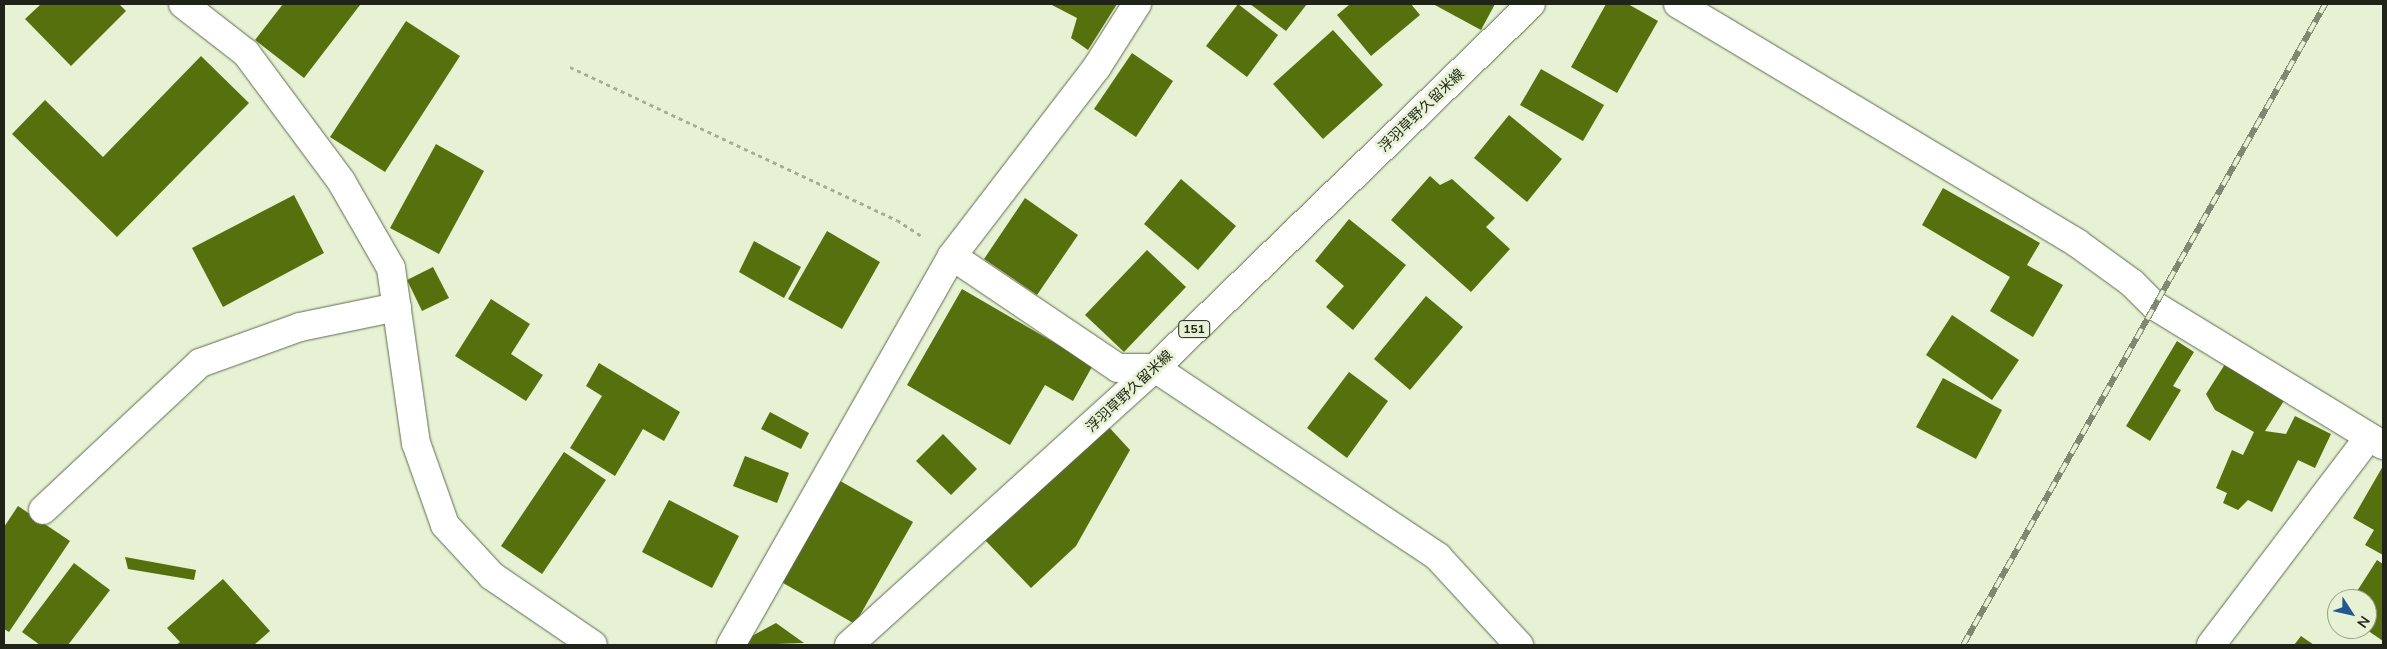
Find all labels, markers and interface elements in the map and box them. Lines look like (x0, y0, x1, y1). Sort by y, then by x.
street label: 浮羽草野久留米線 (1375, 65, 1467, 155)
road number: 151 (1178, 320, 1210, 338)
street label: 浮羽草野久留米線 (1082, 347, 1176, 435)
north arrow (2327, 589, 2377, 639)
text: N (2353, 613, 2374, 632)

